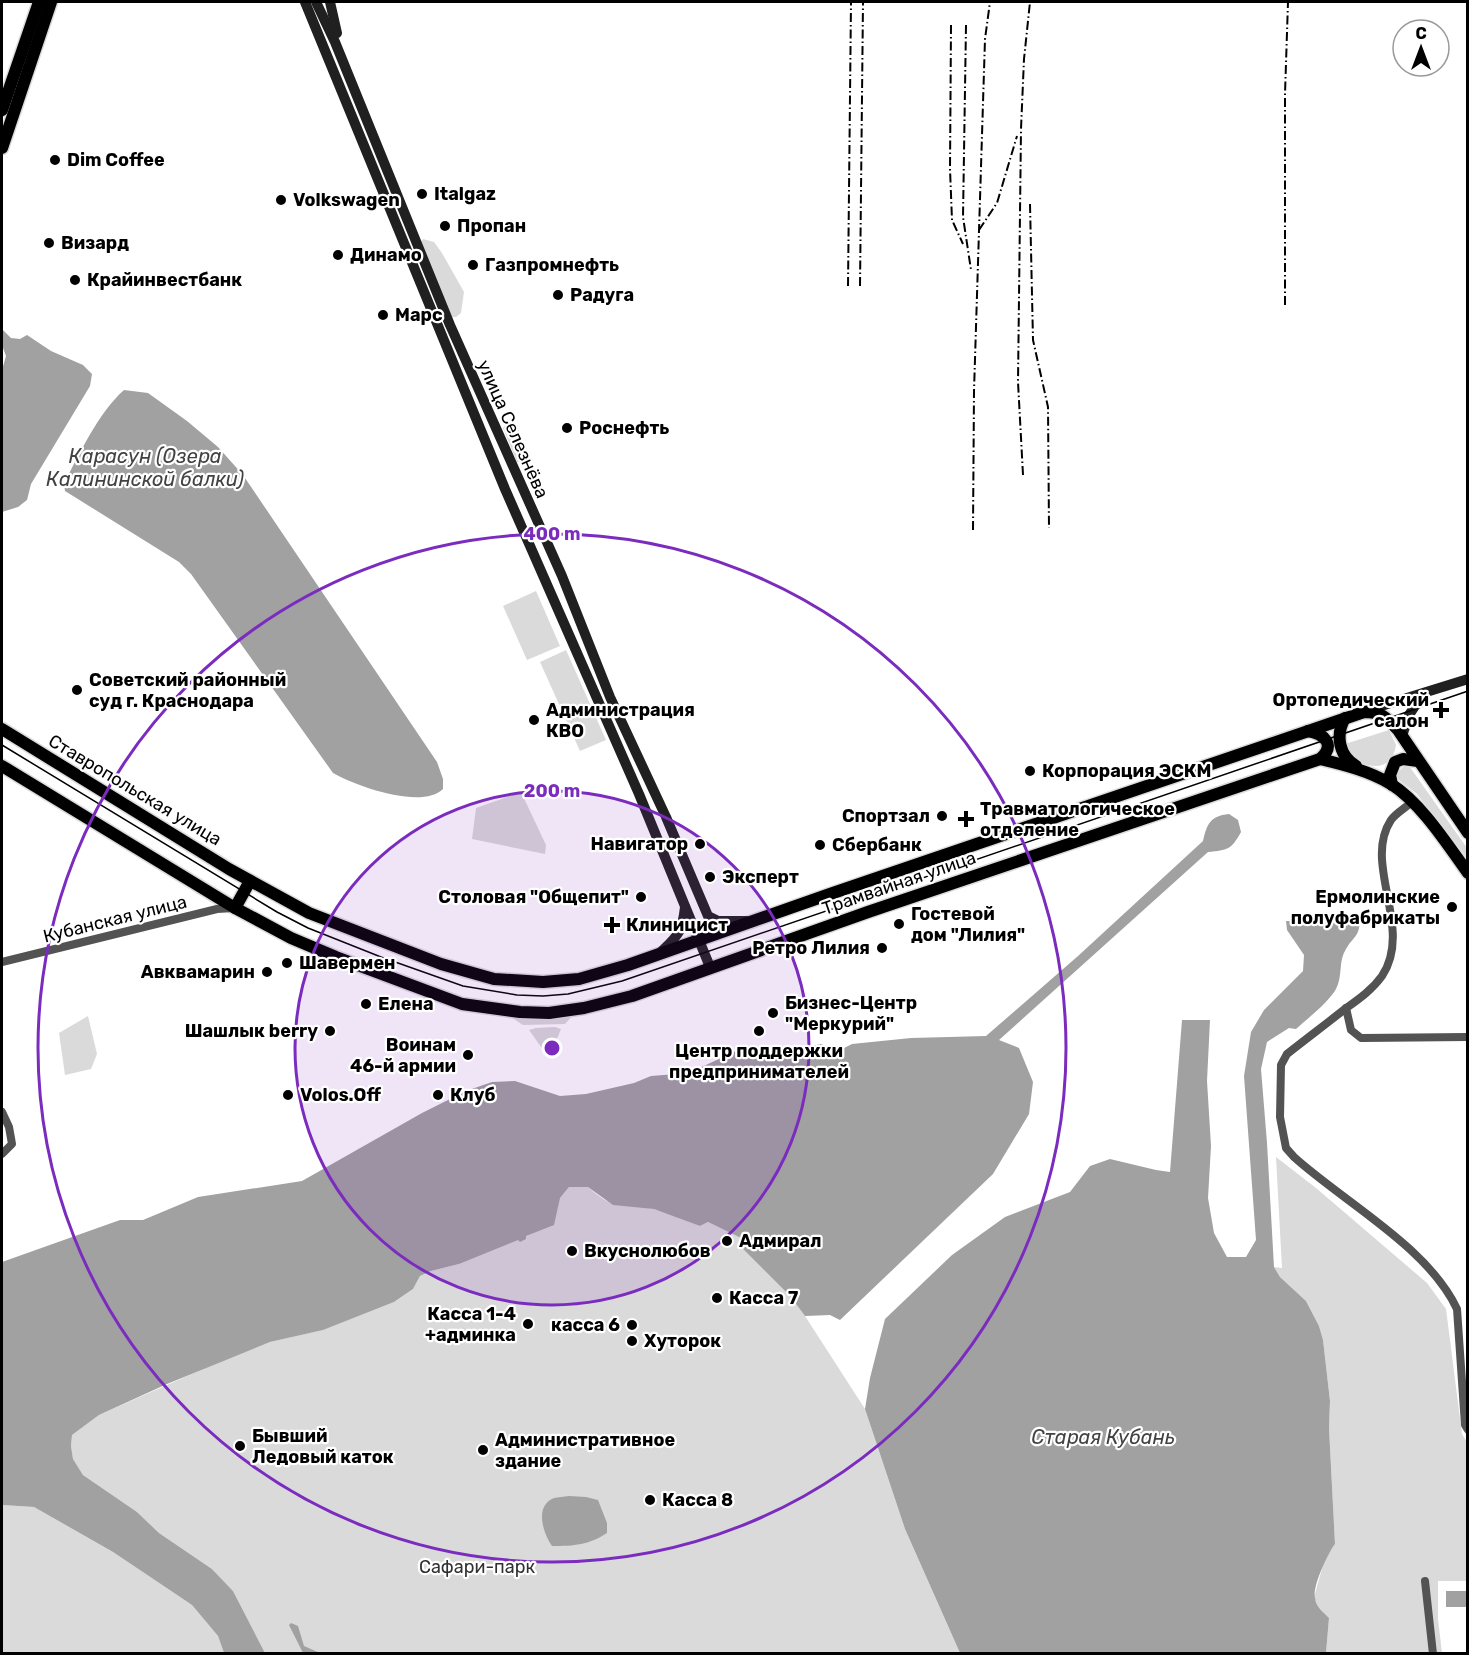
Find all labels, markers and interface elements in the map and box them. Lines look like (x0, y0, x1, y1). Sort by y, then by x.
north arrow (1391, 18, 1451, 78)
text: С (1415, 24, 1427, 43)
place label: Dim Coffee (67, 149, 165, 171)
marker: Dim Coffee (48, 153, 62, 167)
place label: Italgaz (434, 183, 496, 205)
marker: Italgaz (415, 187, 429, 201)
place label: Volkswagen (293, 189, 400, 211)
marker: Volkswagen (274, 193, 288, 207)
place label: Пропан (457, 215, 526, 237)
marker: Пропан (438, 219, 452, 233)
place label: Визард (61, 232, 129, 254)
marker: Визард (42, 236, 56, 250)
place label: Динамо (350, 244, 422, 266)
marker: Динамо (331, 248, 345, 262)
place label: Газпромнефть (485, 254, 619, 276)
marker: Газпромнефть (466, 258, 480, 272)
place label: Крайинвестбанк (87, 269, 242, 291)
marker: Крайинвестбанк (68, 273, 82, 287)
place label: Радуга (570, 284, 634, 306)
marker: Радуга (551, 288, 565, 302)
place label: Марс (395, 304, 443, 326)
marker: Марс (376, 308, 390, 322)
street label: улица Селезнёва (473, 356, 553, 502)
place label: Роснефть (579, 417, 669, 439)
marker: Роснефть (560, 421, 574, 435)
water label: Карасун (Озера Калининской балки) (46, 444, 244, 491)
text: 400 m (523, 523, 581, 545)
place label: Советский районный суд г. Краснодара (89, 669, 286, 712)
marker: Советский районный суд г. Краснодара (70, 683, 84, 697)
place label: Ортопедический салон (1273, 689, 1429, 732)
place label: Администрация КВО (546, 699, 695, 742)
marker: Ортопедический салон (1434, 703, 1448, 717)
marker: Администрация КВО (527, 713, 541, 727)
street label: Ставропольская улица (44, 730, 226, 850)
place label: Корпорация ЭСКМ (1042, 760, 1211, 782)
marker: Корпорация ЭСКМ (1023, 764, 1037, 778)
text: 200 m (524, 780, 580, 802)
place label: Травматологическое отделение (980, 798, 1175, 841)
place label: Спортзал (842, 805, 930, 827)
marker: Спортзал (935, 809, 949, 823)
marker: Травматологическое отделение (957, 810, 975, 828)
place label: Навигатор (590, 833, 688, 855)
place label: Сбербанк (832, 834, 922, 856)
marker: Навигатор (693, 837, 707, 851)
marker: Сбербанк (813, 838, 827, 852)
street label: Трамвайная улица (819, 846, 979, 920)
place label: Эксперт (722, 866, 799, 888)
marker: Эксперт (703, 870, 717, 884)
place label: Столовая "Общепит" (438, 886, 629, 908)
place label: Ермолинские полуфабрикаты (1291, 886, 1440, 929)
marker: Столовая "Общепит" (634, 890, 648, 904)
street label: Кубанская улица (41, 891, 189, 947)
marker: Ермолинские полуфабрикаты (1445, 900, 1459, 914)
place label: Гостевой дом "Лилия" (911, 903, 1025, 946)
place label: Клиницист (626, 914, 728, 936)
marker: Клиницист (603, 916, 621, 934)
marker: Гостевой дом "Лилия" (892, 917, 906, 931)
place label: Ретро Лилия (752, 937, 870, 959)
marker: Ретро Лилия (875, 941, 889, 955)
place label: Шавермен (299, 952, 396, 974)
marker: Шавермен (280, 956, 294, 970)
place label: Авквамарин (141, 961, 255, 983)
marker: Авквамарин (260, 965, 274, 979)
place label: Бизнес-Центр "Меркурий" (785, 992, 917, 1035)
place label: Елена (378, 993, 434, 1015)
marker: Елена (359, 997, 373, 1011)
marker: Бизнес-Центр "Меркурий" (766, 1006, 780, 1020)
place label: Шашлык berry (185, 1020, 318, 1042)
marker: Шашлык berry (323, 1024, 337, 1038)
marker: Центр поддержки предпринимателей (752, 1024, 766, 1038)
place label: Воинам 46-й армии (350, 1034, 456, 1077)
centre of rings (542, 1038, 562, 1058)
place label: Центр поддержки предпринимателей (669, 1040, 849, 1083)
marker: Воинам 46-й армии (461, 1048, 475, 1062)
place label: Volos.Off (300, 1084, 381, 1106)
place label: Клуб (450, 1084, 496, 1106)
marker: Volos.Off (281, 1088, 295, 1102)
marker: Клуб (431, 1088, 445, 1102)
place label: Адмирал (739, 1230, 821, 1252)
marker: Адмирал (720, 1234, 734, 1248)
place label: Вкуснолюбов (584, 1240, 711, 1262)
marker: Вкуснолюбов (565, 1244, 579, 1258)
place label: Касса 7 (729, 1287, 798, 1309)
marker: Касса 7 (710, 1291, 724, 1305)
place label: Касса 1-4 +админка (425, 1303, 516, 1346)
place label: касса 6 (551, 1314, 620, 1336)
marker: Касса 1-4 +админка (521, 1317, 535, 1331)
marker: касса 6 (625, 1318, 639, 1332)
place label: Хуторок (644, 1330, 721, 1352)
marker: Хуторок (625, 1334, 639, 1348)
place label: Бывший Ледовый каток (252, 1425, 394, 1468)
water label: Старая Кубань (1031, 1425, 1175, 1449)
place label: Административное здание (495, 1429, 675, 1472)
marker: Бывший Ледовый каток (233, 1439, 247, 1453)
marker: Административное здание (476, 1443, 490, 1457)
place label: Касса 8 (662, 1489, 733, 1511)
marker: Касса 8 (643, 1493, 657, 1507)
park label: Сафари-парк (419, 1556, 535, 1578)

